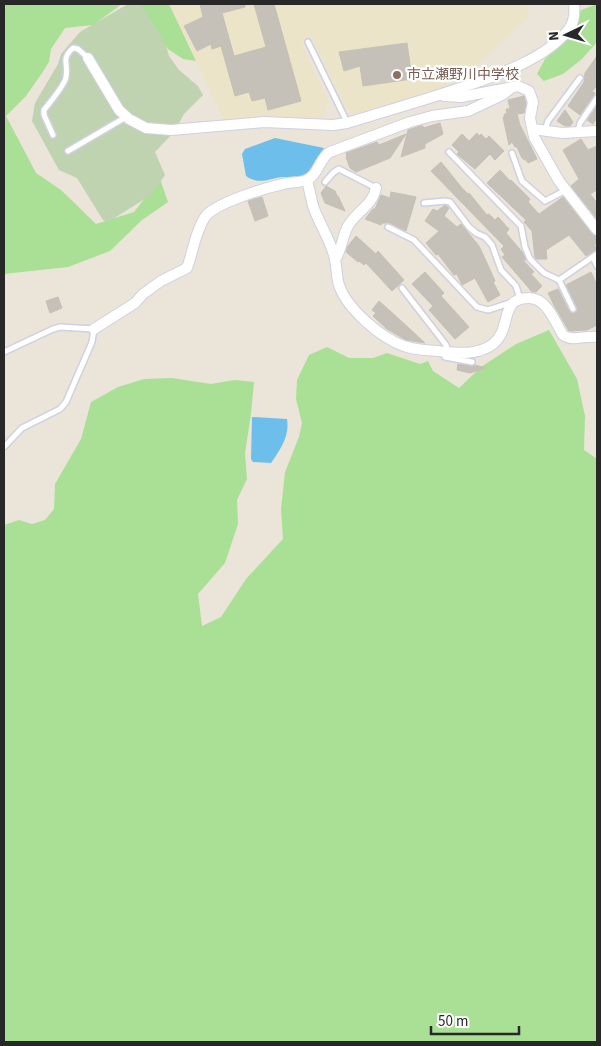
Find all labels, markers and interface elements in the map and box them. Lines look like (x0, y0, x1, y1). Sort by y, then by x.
north arrow (541, 10, 591, 60)
text: N (544, 31, 564, 42)
place label: 市立瀬野川中学校 (407, 65, 519, 85)
marker: 市立瀬野川中学校 (391, 69, 403, 81)
scale bar (431, 1004, 518, 1036)
text: 50 m (438, 1011, 468, 1032)

